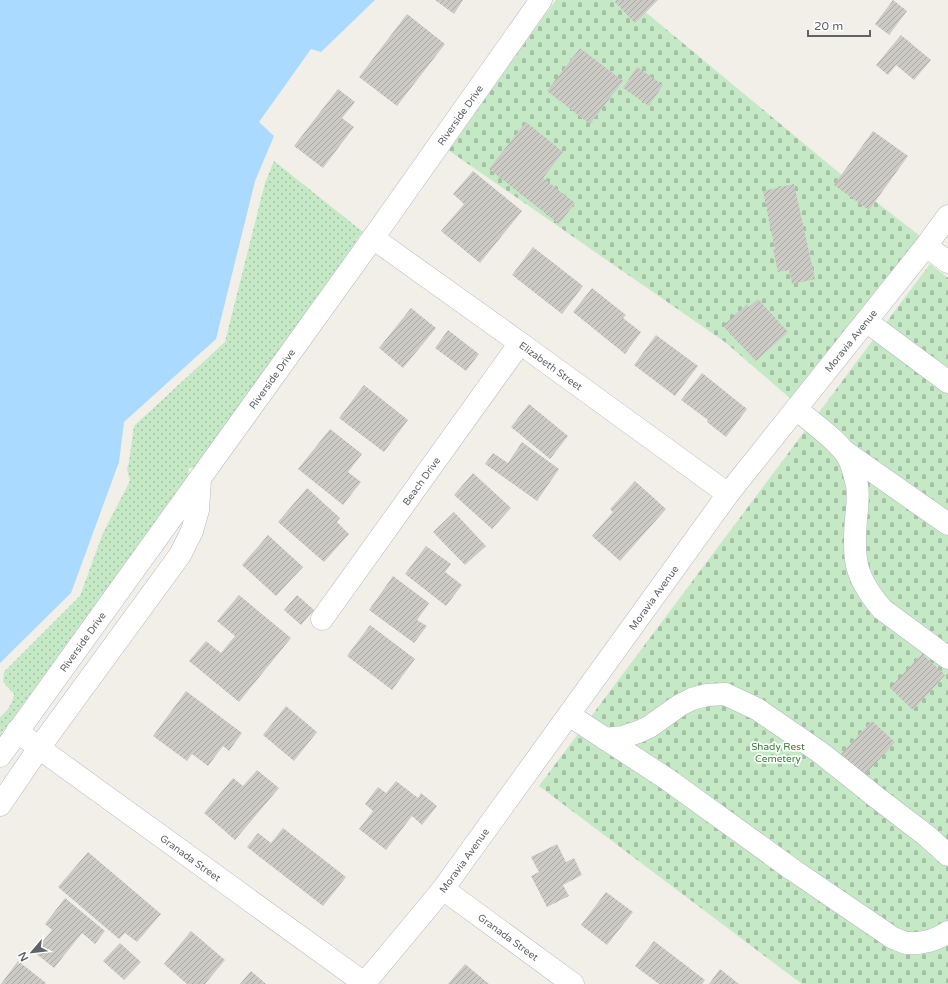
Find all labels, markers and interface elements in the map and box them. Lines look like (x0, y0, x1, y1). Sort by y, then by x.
scale bar (808, 12, 870, 38)
text: 20 m (814, 19, 843, 33)
street label: Riverside Drive (435, 83, 486, 148)
street label: Moravia Avenue (823, 307, 880, 375)
street label: Elizabeth Street (517, 339, 585, 393)
street label: Riverside Drive (247, 347, 298, 412)
street label: Beach Drive (400, 455, 444, 508)
street label: Moravia Avenue (627, 563, 682, 633)
street label: Riverside Drive (58, 610, 109, 674)
park label: Shady Rest Cemetery (751, 741, 805, 765)
street label: Moravia Avenue (437, 826, 492, 896)
street label: Granada Street (157, 833, 223, 885)
street label: Granada Street (475, 912, 541, 964)
north arrow (12, 932, 52, 972)
text: N (16, 950, 31, 963)

